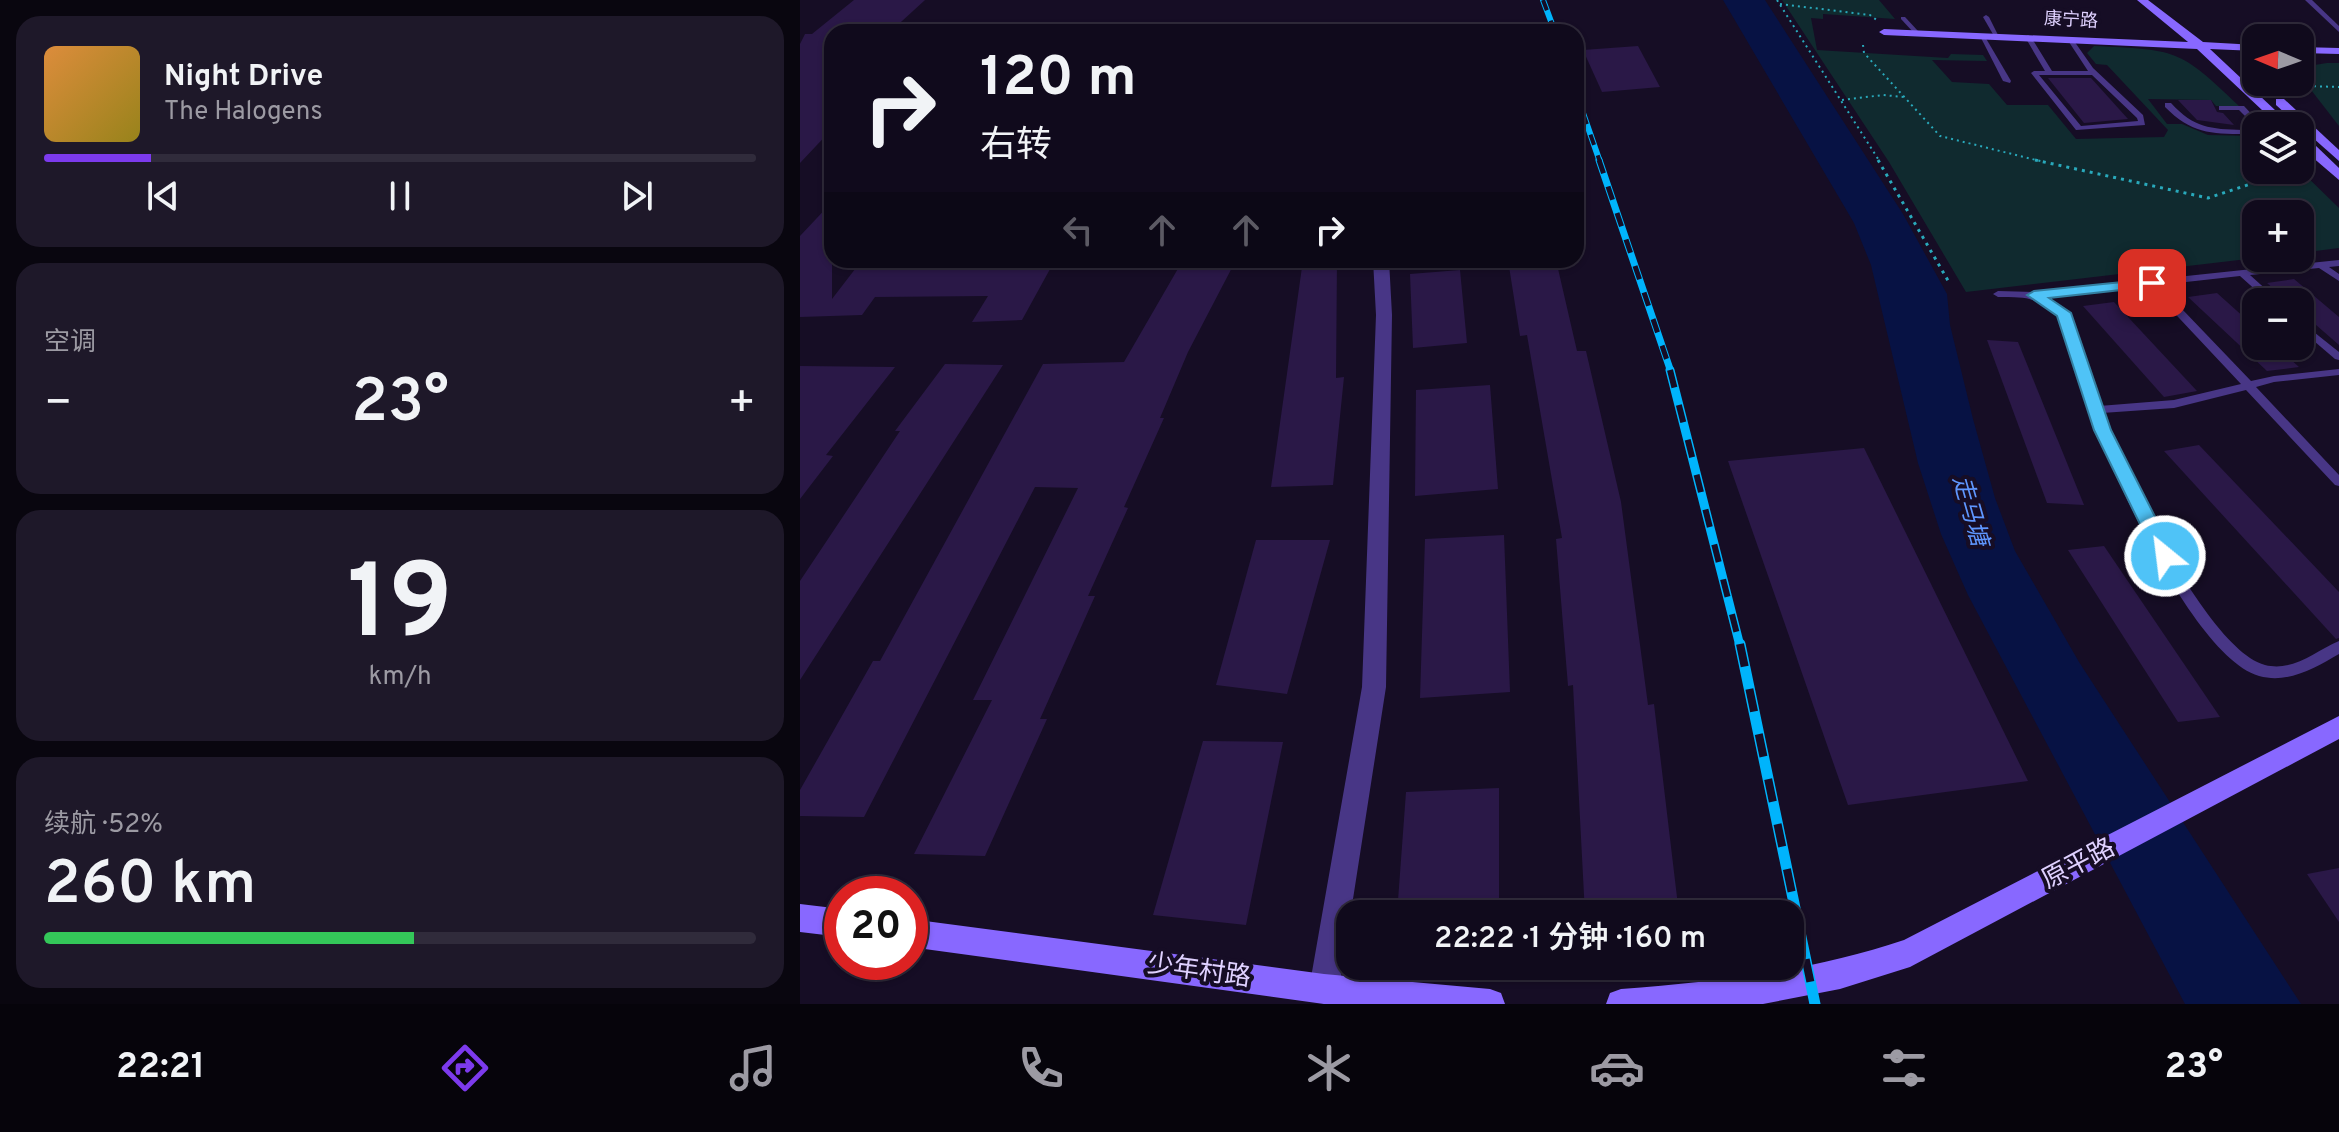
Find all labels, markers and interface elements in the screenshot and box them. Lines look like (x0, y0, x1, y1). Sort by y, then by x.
street label: 康宁路 (2043, 8, 2099, 34)
north arrow (2242, 24, 2314, 96)
map controls (2242, 24, 2314, 360)
text: 120 m (980, 45, 1137, 115)
icon: right (848, 56, 952, 160)
text: Night Drive (164, 59, 323, 96)
text: The Halogens (164, 96, 323, 129)
button: layers (2242, 112, 2314, 184)
text: 右转 (980, 124, 1052, 170)
icon: previous (141, 174, 185, 218)
icon: pause (378, 174, 422, 218)
icon: next (615, 174, 659, 218)
button: + (2242, 200, 2314, 272)
icon: left (1056, 208, 1100, 252)
icon: ahead (1140, 208, 1184, 252)
icon: ahead (1224, 208, 1268, 252)
icon: right (1308, 208, 1352, 252)
pin (2118, 249, 2186, 317)
icon: arrive (2130, 261, 2174, 305)
button: − (2242, 288, 2314, 360)
text: 空调 (44, 327, 96, 360)
text: 23° (351, 367, 449, 443)
text: − (44, 377, 72, 433)
text: + (728, 377, 756, 433)
water label: 走马塘 (1945, 472, 1994, 554)
position arrow (2123, 514, 2207, 598)
text: 19 (347, 543, 453, 675)
text: km/h (368, 661, 432, 694)
text: 续航 · 52% (44, 809, 163, 842)
street label: 原平路 (2037, 832, 2121, 898)
text: 260 km (44, 849, 256, 925)
speed limit sign: 20 (824, 876, 928, 980)
text: 22:22 · 1 分钟 · 160 m (1434, 921, 1706, 958)
street label: 少年村路 (1145, 948, 1253, 996)
icon: directions (437, 1040, 493, 1096)
icon: music (725, 1040, 781, 1096)
icon: phone (1013, 1040, 1069, 1096)
icon: climate (1301, 1040, 1357, 1096)
icon: car (1589, 1040, 1645, 1096)
icon: filters (1876, 1040, 1932, 1096)
text: 22:21 (116, 1045, 205, 1091)
text: 23° (2164, 1045, 2223, 1091)

